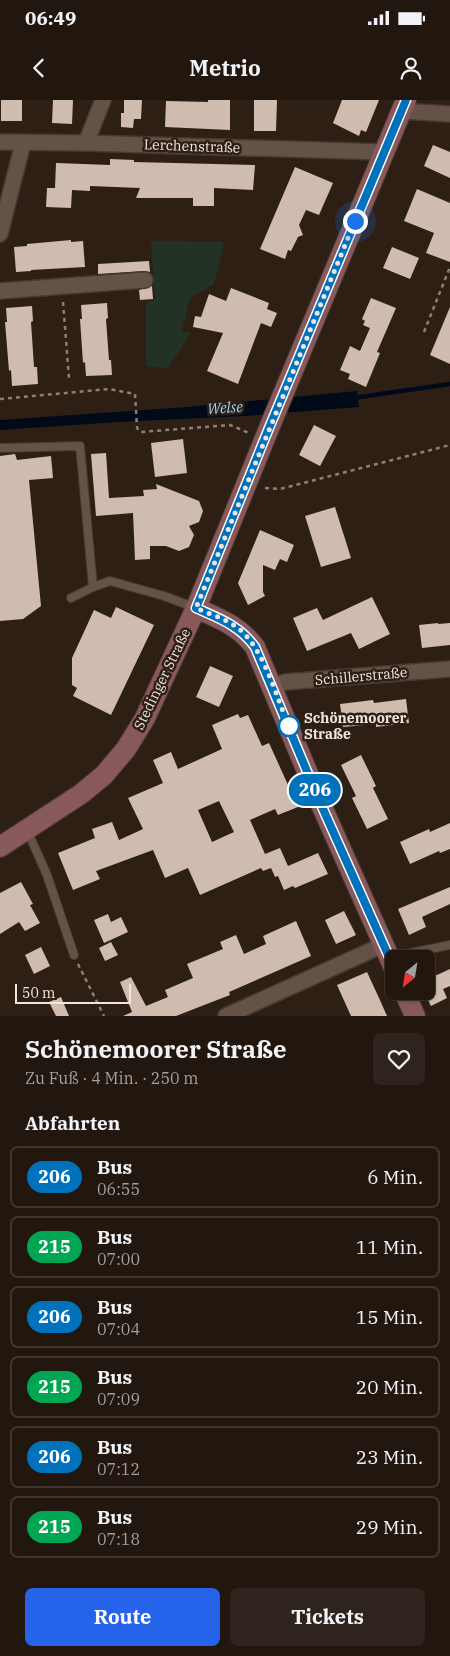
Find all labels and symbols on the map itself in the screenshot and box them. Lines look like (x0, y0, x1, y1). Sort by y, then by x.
street label: Lerchenstraße (143, 135, 241, 157)
your location (343, 209, 368, 234)
water label: Welse (206, 397, 244, 418)
street label: Stedinger Straße (130, 625, 194, 733)
street label: Schillerstraße (314, 663, 408, 689)
place label: Schönemoorer Straße (304, 709, 407, 743)
marker: Schönemoorer Straße (278, 715, 300, 737)
line badge: 206 (286, 774, 344, 806)
north arrow (385, 950, 435, 1000)
scale bar (15, 981, 131, 1004)

